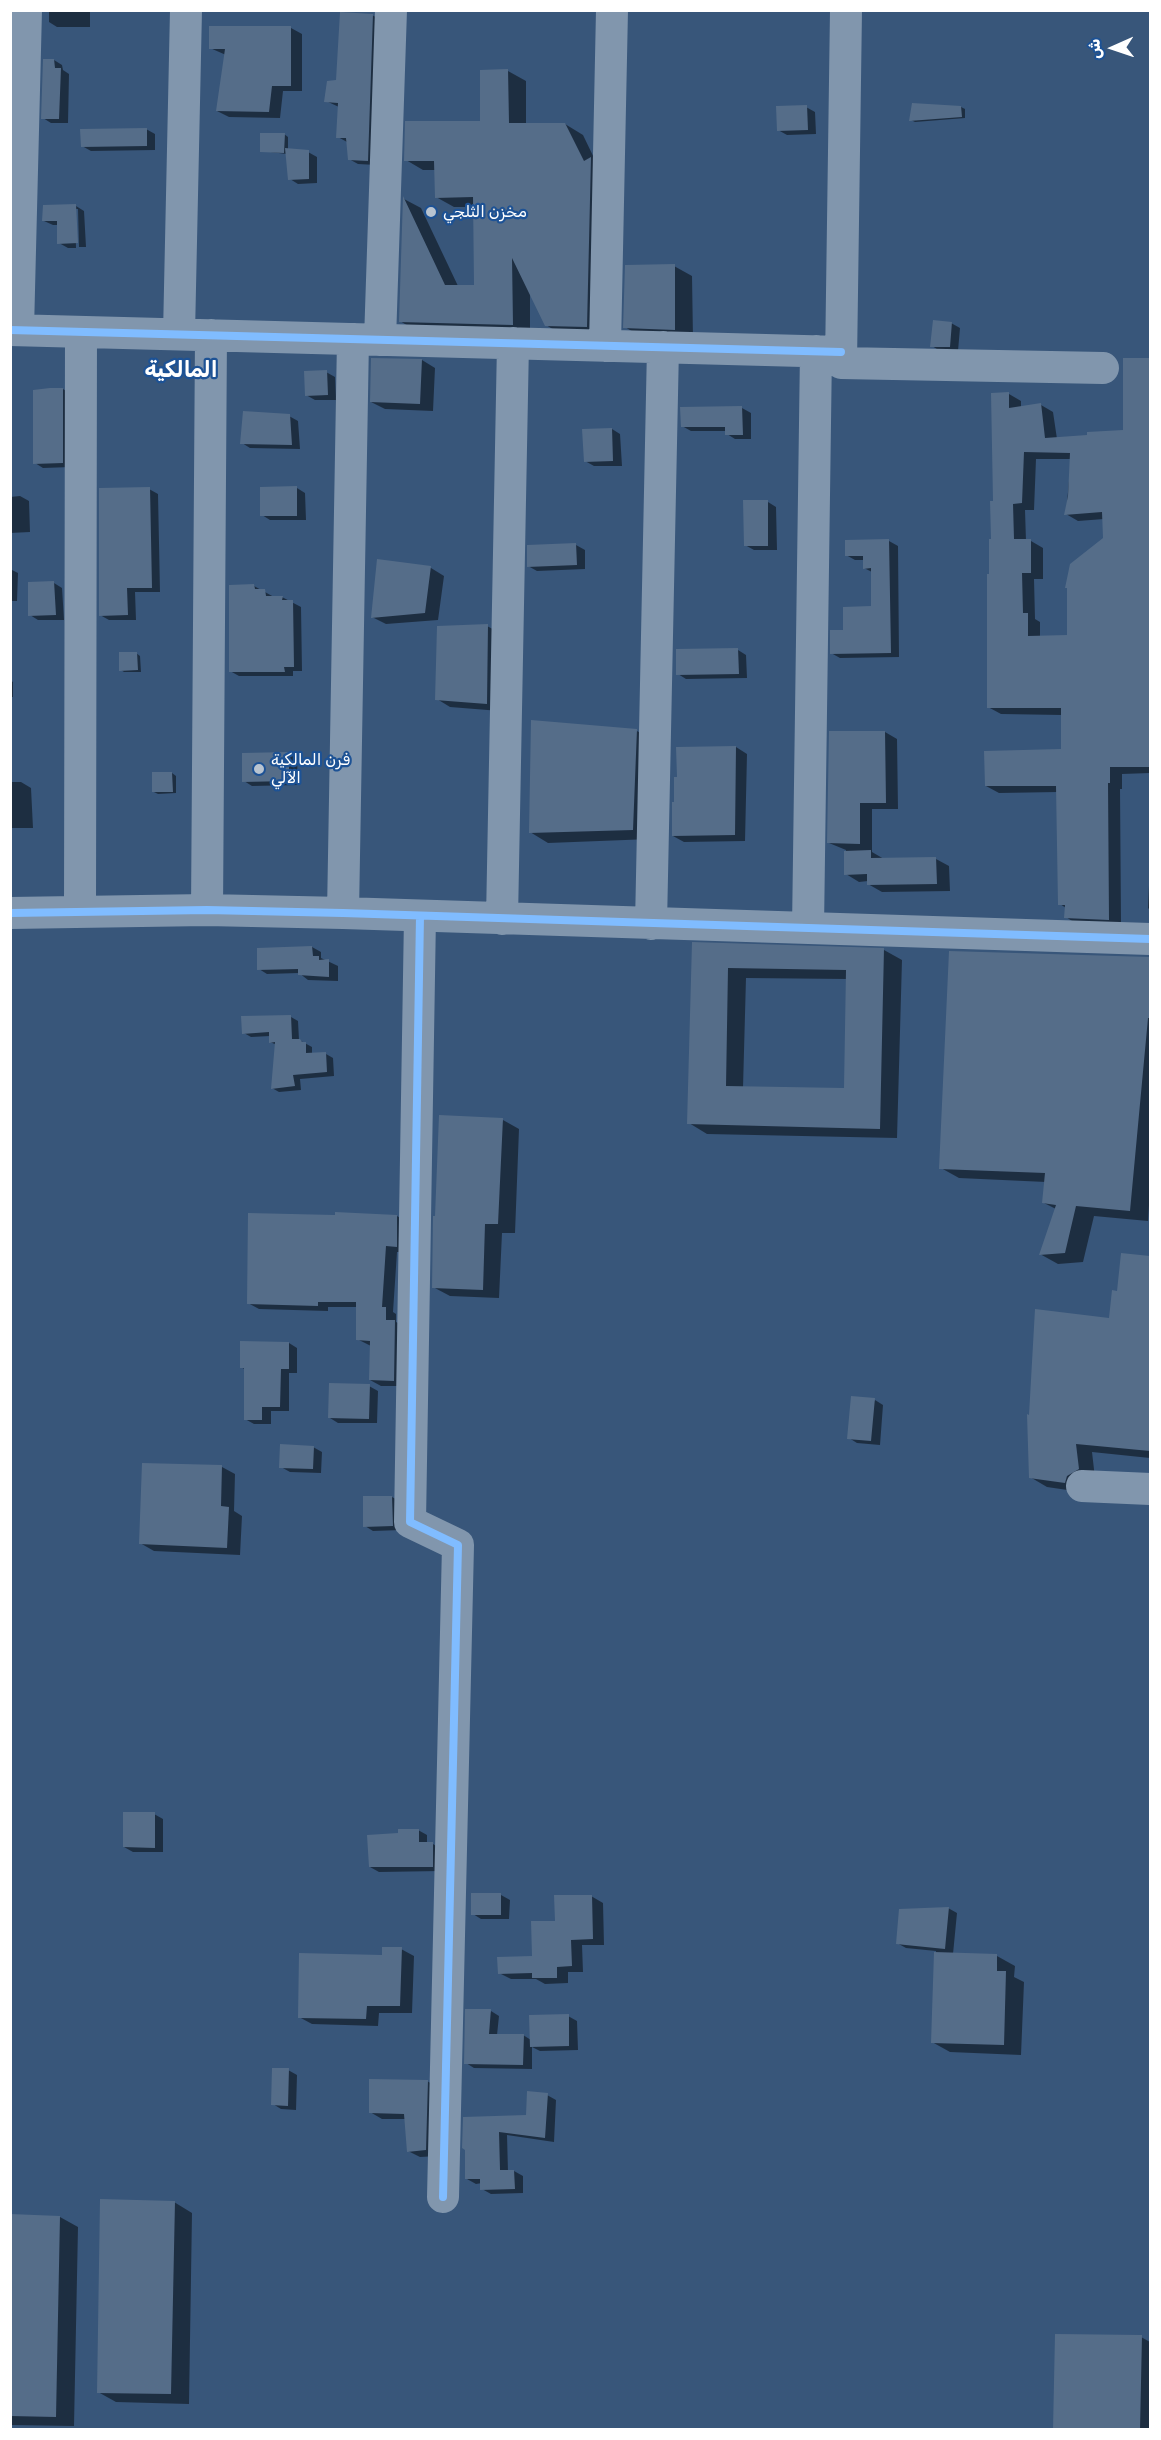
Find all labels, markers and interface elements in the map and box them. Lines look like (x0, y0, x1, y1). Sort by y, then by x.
north arrow (1083, 18, 1143, 78)
text: ش (1085, 38, 1105, 60)
place label: مخزن الثلجي (443, 202, 527, 222)
marker: مخزن الثلجي (424, 205, 438, 219)
district label: المالكية (145, 358, 217, 384)
place label: فرن المالكية الآلي (271, 750, 350, 788)
marker: فرن المالكية الآلي (252, 762, 266, 776)

